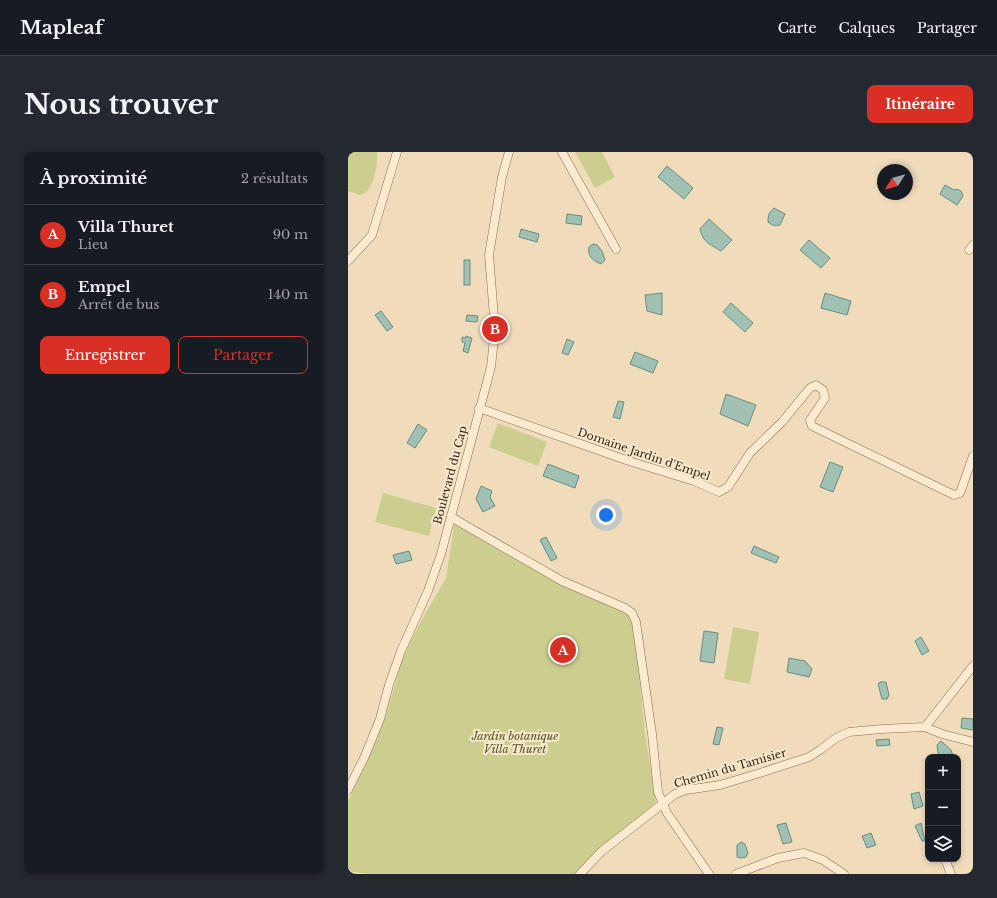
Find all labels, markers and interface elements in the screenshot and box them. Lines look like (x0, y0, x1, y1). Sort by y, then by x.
text: Mapleaf (20, 16, 103, 39)
text: Carte (778, 19, 817, 37)
text: Calques (839, 19, 895, 37)
text: Partager (917, 19, 977, 37)
button: Itinéraire (867, 85, 973, 123)
text: Nous trouver (24, 87, 218, 122)
north arrow (877, 164, 913, 200)
text: À proximité (40, 168, 147, 189)
text: 2 résultats (241, 170, 308, 187)
text: Villa Thuret (78, 217, 174, 236)
text: A (48, 226, 58, 243)
text: 90 m (273, 226, 308, 243)
text: Lieu (78, 236, 108, 253)
text: Empel (78, 277, 131, 296)
text: B (48, 286, 58, 303)
text: 140 m (268, 286, 308, 303)
text: Arrêt de bus (78, 296, 159, 313)
pin: B (482, 314, 508, 344)
button: Enregistrer (40, 336, 170, 374)
button: Partager (178, 336, 308, 374)
street label: Boulevard du Cap (430, 424, 470, 526)
street label: Domaine Jardin d'Empel (576, 425, 713, 483)
your location (596, 505, 616, 525)
pin: A (550, 635, 576, 665)
park label: Jardin botanique Villa Thuret (471, 729, 558, 756)
street label: Chemin du Tamisier (672, 745, 789, 791)
map controls (925, 754, 961, 862)
button: + (925, 754, 961, 790)
button: − (925, 790, 961, 826)
button: layers (925, 826, 961, 862)

